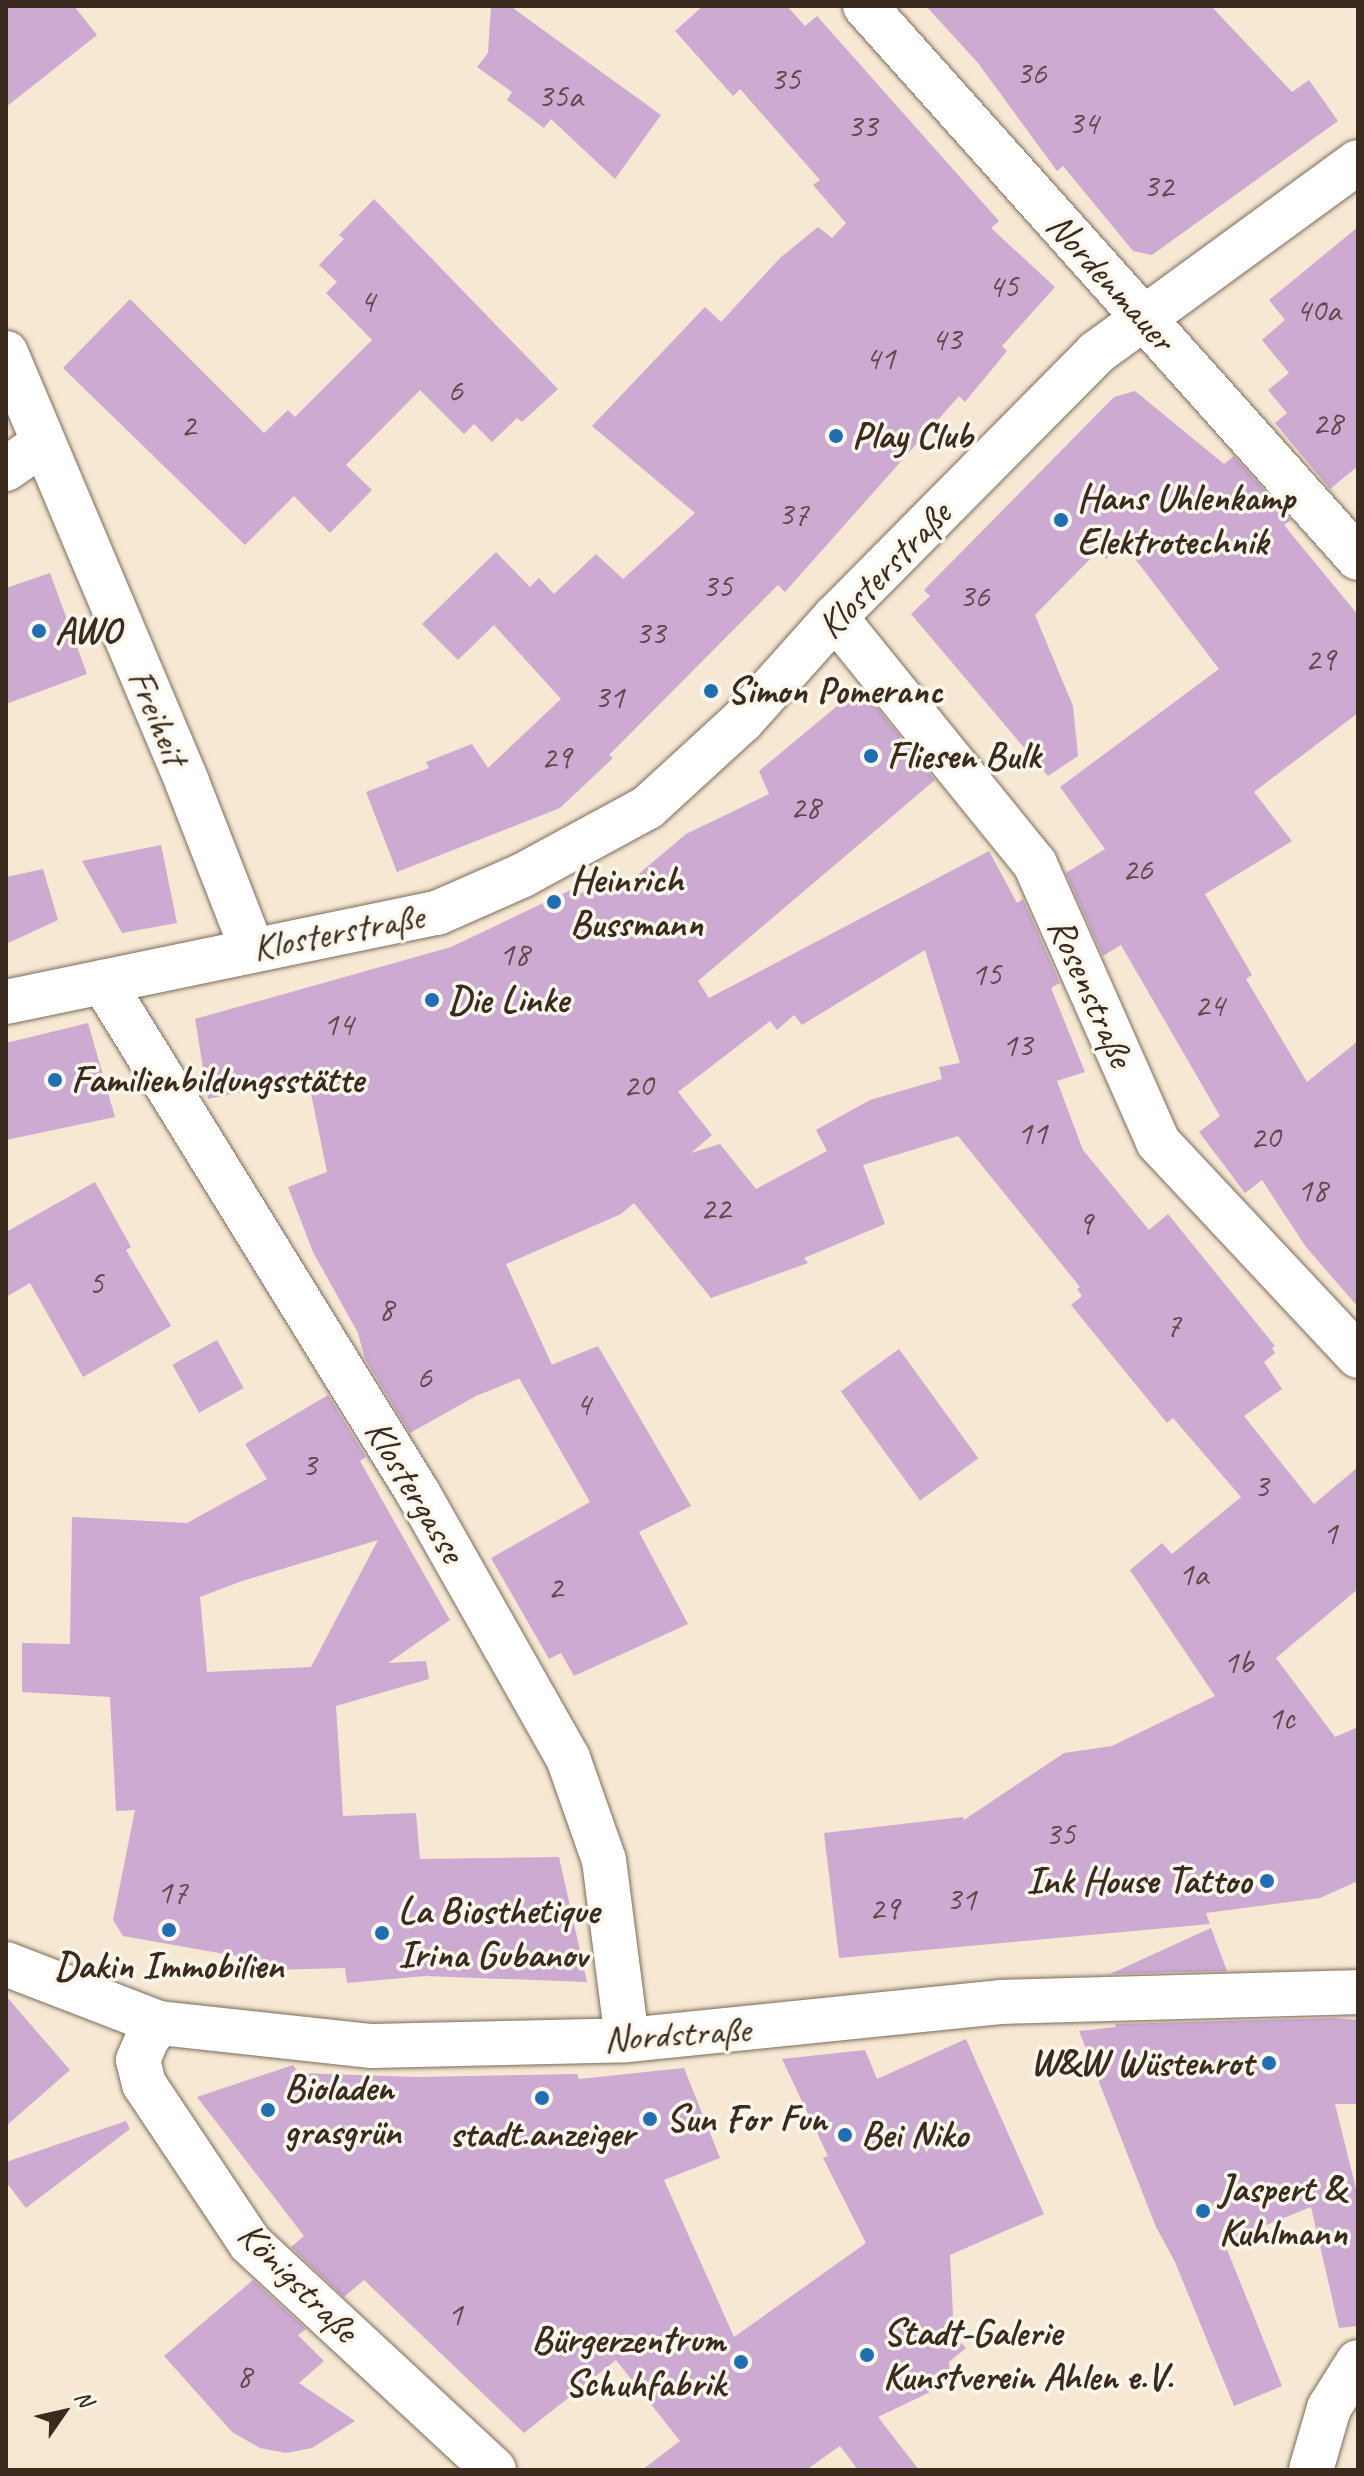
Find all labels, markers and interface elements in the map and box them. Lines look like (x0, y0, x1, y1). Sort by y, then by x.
house number: 36 (1016, 53, 1046, 93)
house number: 35 (770, 59, 800, 99)
house number: 35a (537, 76, 583, 116)
house number: 34 (1068, 103, 1098, 143)
house number: 33 (847, 106, 877, 146)
house number: 32 (1143, 166, 1173, 206)
street label: Nordenmauer (1037, 203, 1185, 361)
house number: 45 (988, 266, 1018, 306)
house number: 4 (359, 281, 375, 321)
house number: 40a (1295, 290, 1341, 330)
house number: 43 (931, 319, 961, 359)
house number: 41 (865, 338, 895, 378)
house number: 6 (447, 370, 463, 410)
house number: 28 (1312, 403, 1342, 443)
house number: 2 (180, 405, 196, 445)
place label: Play Club (852, 413, 972, 459)
marker: Play Club (827, 427, 845, 445)
place label: Hans Uhlenkamp Elektrotechnik (1077, 475, 1297, 564)
street label: Klosterstraße (808, 492, 960, 648)
house number: 37 (778, 494, 808, 534)
marker: Hans Uhlenkamp Elektrotechnik (1052, 511, 1070, 529)
house number: 35 (702, 566, 732, 606)
house number: 36 (959, 576, 989, 616)
place label: AWO (55, 608, 120, 654)
house number: 33 (635, 613, 665, 653)
marker: AWO (30, 622, 48, 640)
house number: 29 (1305, 639, 1335, 679)
street label: Freiheit (118, 662, 198, 772)
place label: Simon Pomeranc (727, 668, 942, 714)
house number: 31 (594, 677, 624, 717)
marker: Simon Pomeranc (702, 682, 720, 700)
place label: Fliesen Bulk (887, 733, 1040, 779)
house number: 29 (541, 737, 571, 777)
marker: Fliesen Bulk (862, 747, 880, 765)
house number: 28 (790, 787, 820, 827)
house number: 26 (1122, 849, 1152, 889)
place label: Heinrich Bussmann (570, 857, 703, 946)
street label: Klosterstraße (249, 893, 427, 971)
marker: Heinrich Bussmann (545, 893, 563, 911)
street label: Rosenstraße (1038, 911, 1144, 1073)
house number: 18 (499, 934, 529, 974)
house number: 15 (971, 954, 1001, 994)
place label: Die Linke (448, 977, 569, 1023)
house number: 24 (1194, 985, 1224, 1025)
marker: Die Linke (423, 991, 441, 1009)
house number: 14 (323, 1004, 353, 1044)
house number: 13 (1002, 1025, 1032, 1065)
place label: Familienbildungsstätte (71, 1057, 363, 1103)
house number: 20 (623, 1065, 653, 1105)
marker: Familienbildungsstätte (46, 1071, 64, 1089)
house number: 11 (1017, 1113, 1047, 1153)
house number: 20 (1250, 1117, 1280, 1157)
house number: 18 (1297, 1170, 1327, 1210)
house number: 22 (700, 1188, 730, 1228)
house number: 9 (1077, 1203, 1093, 1243)
house number: 5 (88, 1263, 104, 1303)
house number: 8 (378, 1289, 394, 1329)
house number: 7 (1165, 1305, 1181, 1345)
house number: 6 (416, 1357, 432, 1397)
house number: 4 (575, 1384, 591, 1424)
street label: Klostergasse (355, 1412, 475, 1570)
house number: 3 (301, 1445, 317, 1485)
house number: 3 (1253, 1466, 1269, 1506)
house number: 1 (1322, 1513, 1338, 1553)
house number: 1a (1178, 1554, 1208, 1594)
house number: 2 (547, 1567, 563, 1607)
house number: 1b (1223, 1642, 1253, 1682)
house number: 1c (1267, 1698, 1295, 1738)
house number: 35 (1045, 1814, 1075, 1854)
place label: Ink House Tattoo (1027, 1858, 1251, 1904)
house number: 17 (157, 1872, 187, 1912)
marker: Ink House Tattoo (1258, 1872, 1276, 1890)
house number: 31 (946, 1879, 976, 1919)
place label: La Biosthetique Irina Gubanov (398, 1888, 599, 1978)
house number: 29 (869, 1888, 899, 1928)
marker: Dakin Immobilien (160, 1921, 178, 1939)
marker: La Biosthetique Irina Gubanov (373, 1924, 391, 1942)
place label: Dakin Immobilien (54, 1943, 284, 1989)
street label: Nordstraße (602, 2006, 752, 2062)
place label: W&W Wüstenrot (1030, 2040, 1253, 2086)
marker: W&W Wüstenrot (1260, 2054, 1278, 2072)
place label: Bioladen grasgrün (284, 2065, 401, 2154)
marker: stadt.anzeiger (533, 2089, 551, 2107)
place label: Sun For Fun (666, 2096, 827, 2142)
marker: Bioladen grasgrün (259, 2101, 277, 2119)
marker: Sun For Fun (641, 2110, 659, 2128)
place label: stadt.anzeiger (450, 2111, 634, 2157)
place label: Bei Niko (861, 2112, 970, 2158)
marker: Bei Niko (836, 2126, 854, 2144)
place label: Jaspert & Kuhlmann (1219, 2166, 1347, 2256)
marker: Jaspert & Kuhlmann (1194, 2202, 1212, 2220)
street label: Königstraße (228, 2212, 368, 2352)
house number: 1 (447, 2294, 463, 2334)
place label: Stadt-Galerie Kunstverein Ahlen e.V. (883, 2310, 1173, 2400)
place label: Bürgerzentrum Schuhfabrik (532, 2317, 725, 2406)
marker: Stadt-Galerie Kunstverein Ahlen e.V. (858, 2346, 876, 2364)
marker: Bürgerzentrum Schuhfabrik (732, 2353, 750, 2371)
house number: 8 (236, 2356, 252, 2396)
north arrow (24, 2372, 104, 2452)
text: N (68, 2385, 99, 2412)

